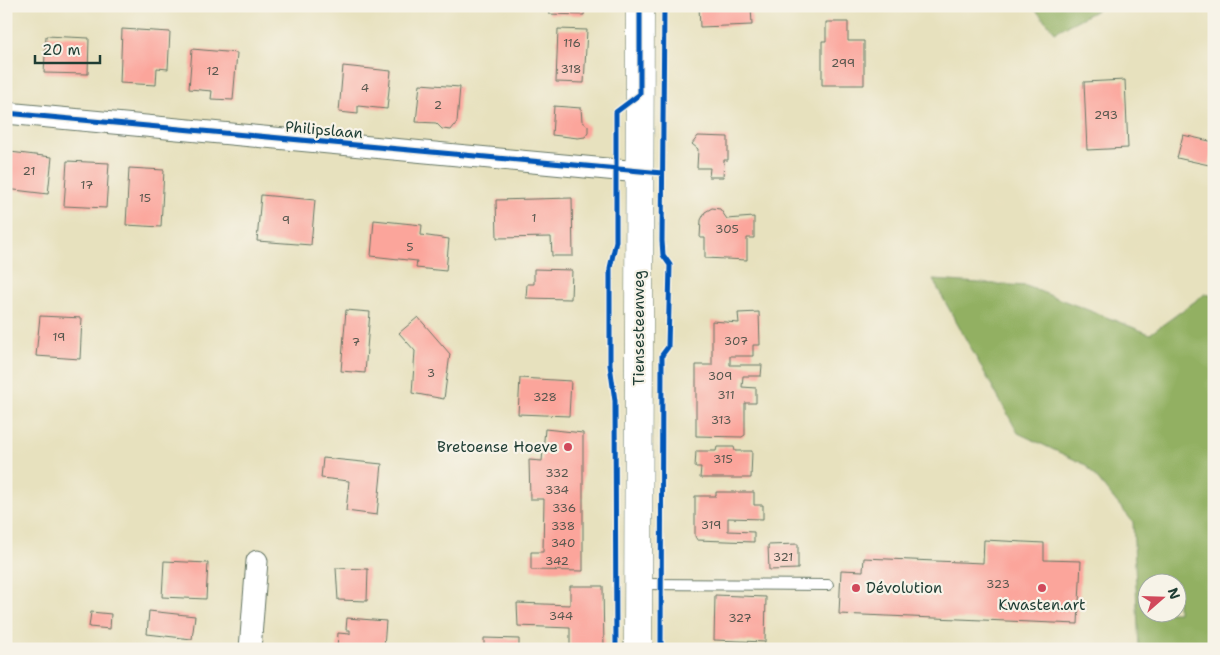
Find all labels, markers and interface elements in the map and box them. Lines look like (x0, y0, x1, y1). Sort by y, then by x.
scale bar (35, 32, 100, 64)
house number: 116 (563, 35, 581, 51)
text: 20 m (42, 40, 81, 60)
house number: 299 (831, 55, 855, 71)
house number: 318 (561, 61, 582, 77)
house number: 12 (207, 63, 219, 79)
house number: 4 (361, 80, 369, 96)
house number: 2 (434, 97, 442, 113)
house number: 293 (1094, 107, 1118, 123)
street label: Philipslaan (284, 117, 364, 143)
house number: 21 (23, 163, 35, 179)
house number: 17 (81, 177, 93, 193)
house number: 15 (139, 190, 151, 206)
house number: 1 (531, 210, 537, 226)
house number: 9 (282, 212, 290, 228)
house number: 305 (715, 221, 739, 237)
house number: 5 (406, 239, 414, 255)
street label: Tiensesteenweg (629, 270, 649, 386)
house number: 19 (53, 329, 65, 345)
house number: 307 (724, 333, 748, 349)
house number: 7 (352, 334, 360, 350)
house number: 3 (427, 365, 435, 381)
house number: 309 (708, 368, 732, 384)
house number: 311 (717, 387, 735, 403)
house number: 328 (533, 389, 557, 405)
house number: 313 (711, 412, 731, 428)
place label: Bretoense Hoeve (437, 437, 558, 457)
marker: Bretoense Hoeve (562, 441, 574, 453)
house number: 315 (713, 451, 733, 467)
house number: 332 (545, 465, 569, 481)
house number: 334 (545, 482, 569, 498)
house number: 336 (552, 500, 576, 516)
house number: 319 (701, 517, 721, 533)
house number: 338 (551, 518, 575, 534)
house number: 340 (551, 535, 575, 551)
house number: 321 (773, 549, 793, 565)
house number: 342 (545, 553, 569, 569)
north arrow (1138, 572, 1188, 622)
house number: 323 (986, 576, 1010, 592)
place label: Dévolution (866, 578, 942, 598)
marker: Dévolution (850, 582, 862, 594)
marker: Kwasten.art (1036, 582, 1048, 594)
text: N (1164, 585, 1185, 602)
place label: Kwasten.art (998, 595, 1086, 615)
house number: 344 (549, 608, 573, 624)
house number: 327 (728, 610, 752, 626)

